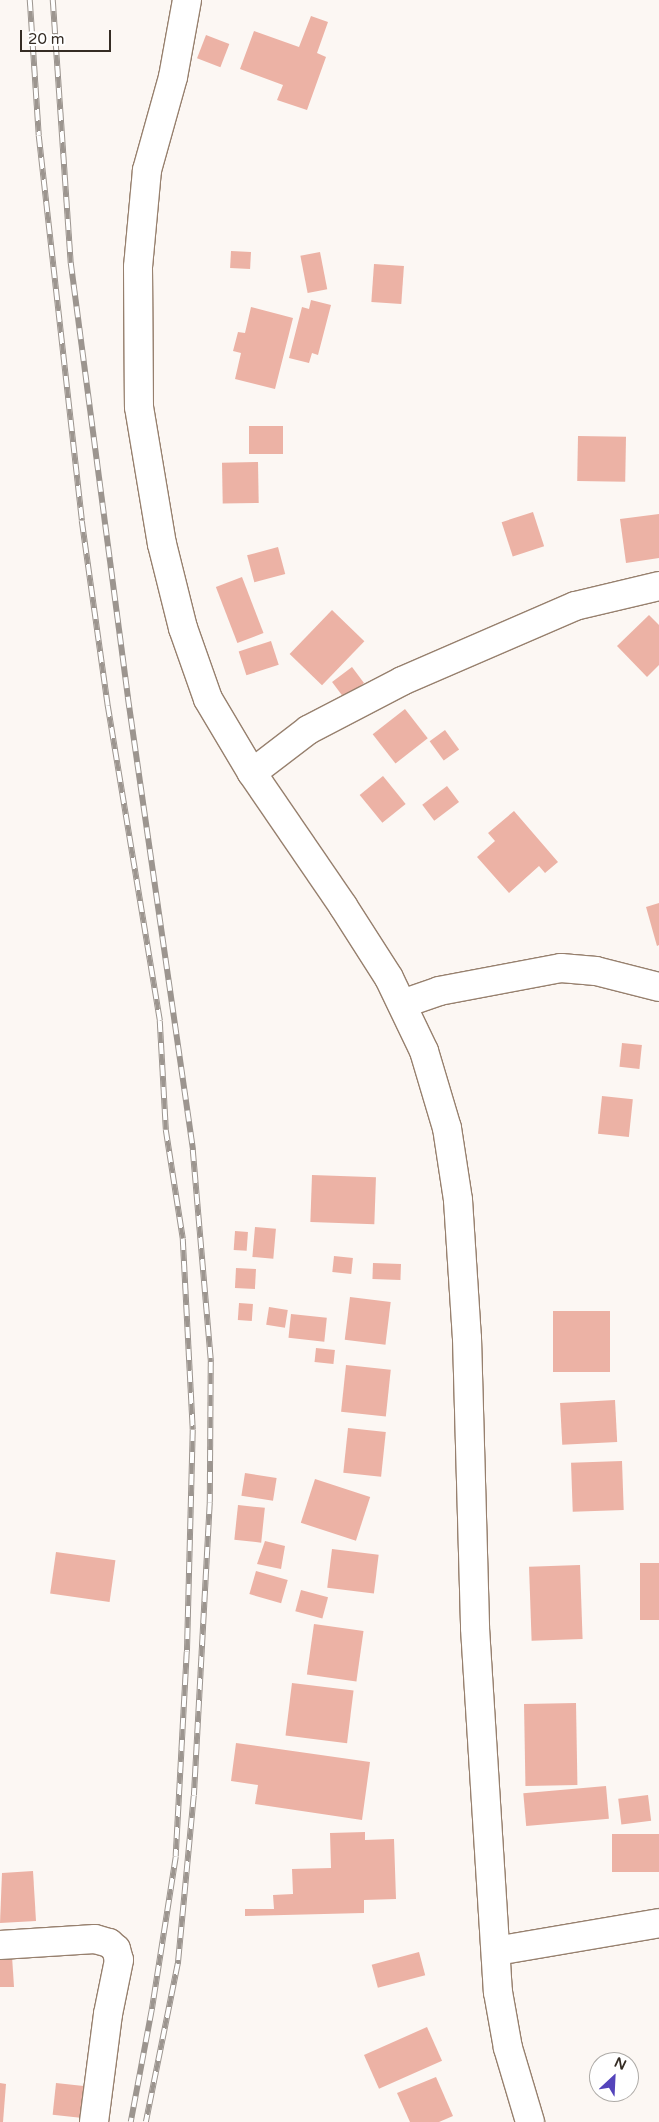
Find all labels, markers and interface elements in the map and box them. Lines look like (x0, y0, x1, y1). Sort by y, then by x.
scale bar (22, 20, 114, 52)
text: 20 m (28, 30, 65, 48)
north arrow (589, 2052, 639, 2102)
text: N (611, 2054, 629, 2074)

